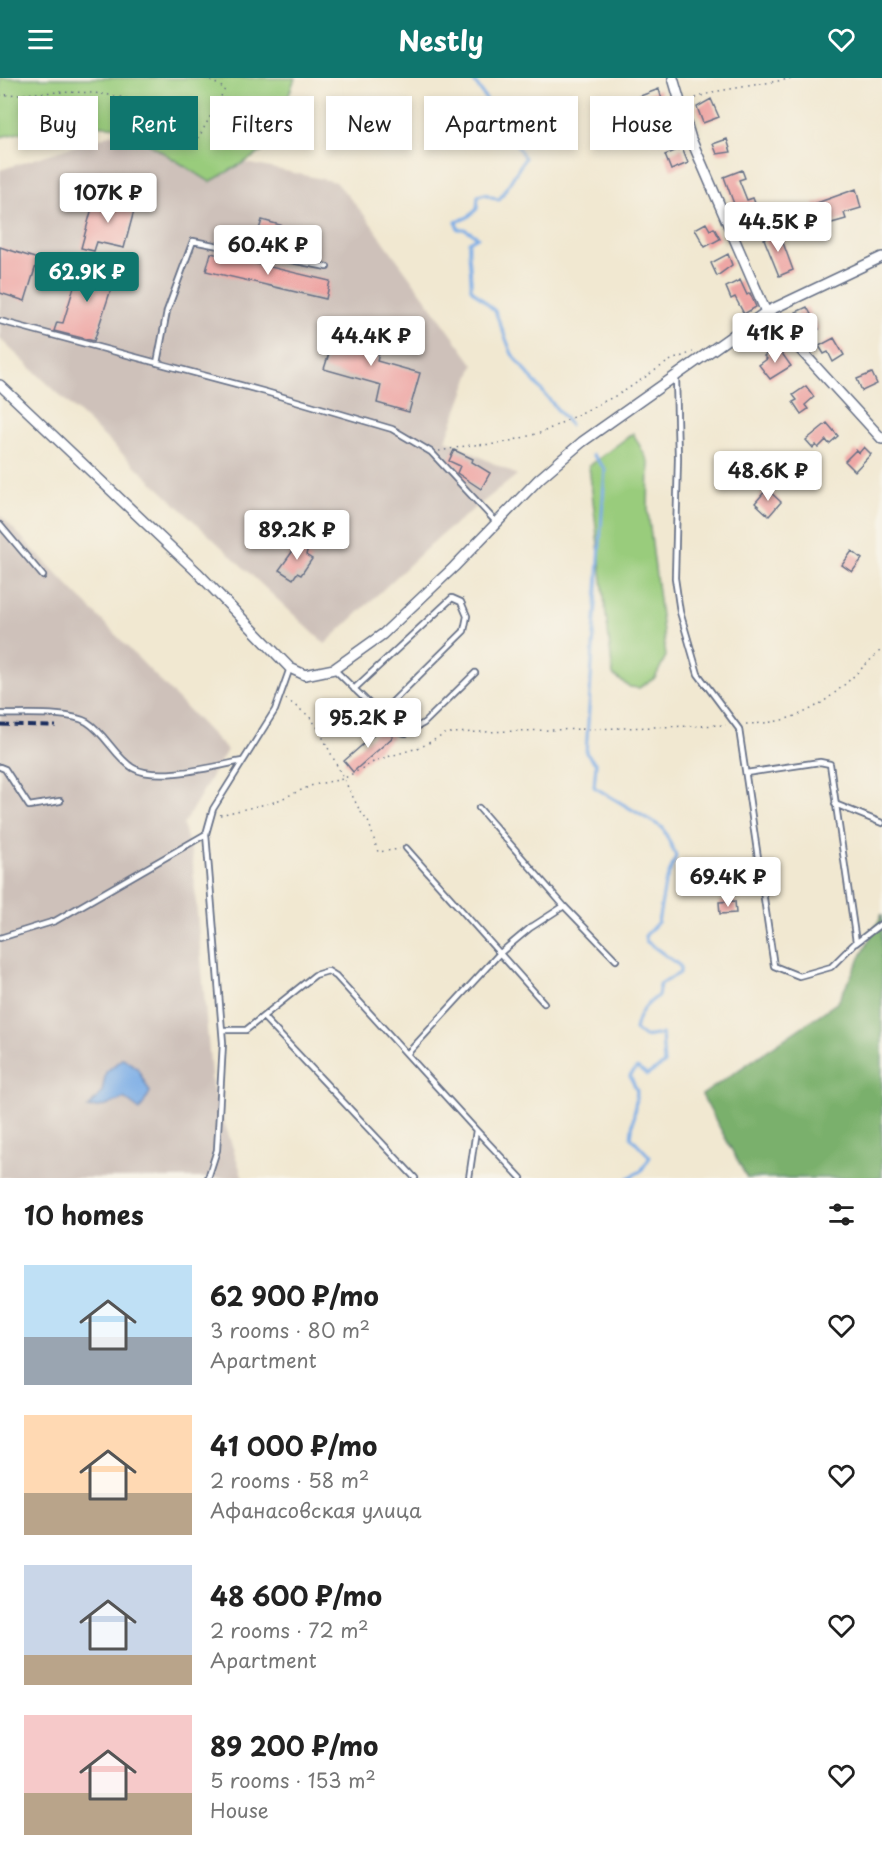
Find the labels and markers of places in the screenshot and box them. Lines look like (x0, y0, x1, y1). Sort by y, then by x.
pin: 107K ₽ (59, 173, 157, 224)
pin: 44.5K ₽ (723, 202, 833, 253)
pin: 60.4K ₽ (213, 225, 323, 276)
pin: 62.9K ₽ (32, 252, 142, 303)
pin: 41K ₽ (733, 313, 817, 364)
pin: 44.4K ₽ (316, 316, 426, 367)
pin: 48.6K ₽ (713, 451, 823, 502)
pin: 89.2K ₽ (242, 510, 352, 561)
pin: 95.2K ₽ (313, 698, 423, 749)
pin: 69.4K ₽ (673, 857, 783, 908)

